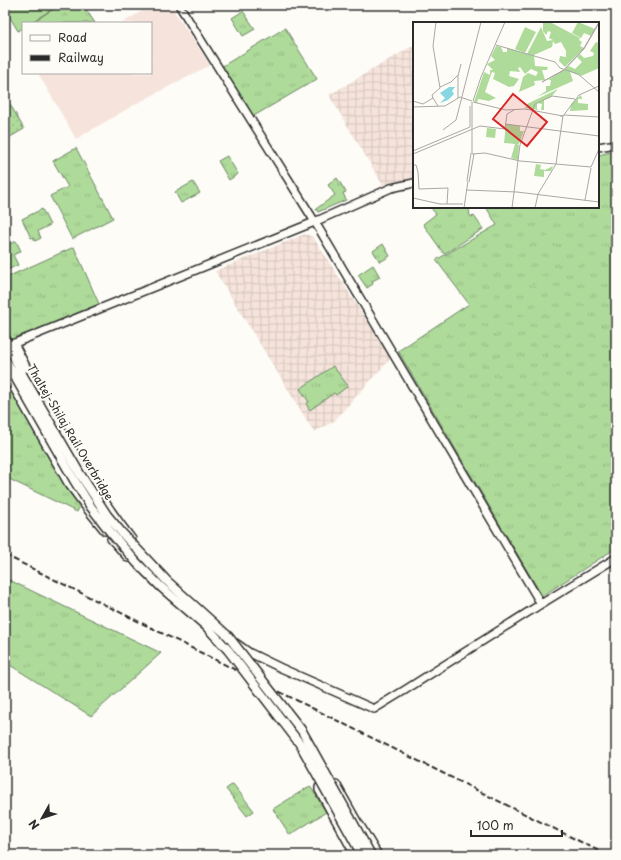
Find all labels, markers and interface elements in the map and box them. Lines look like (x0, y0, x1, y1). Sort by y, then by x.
legend (22, 22, 152, 74)
inset map (413, 22, 599, 208)
text: Road (58, 28, 87, 46)
text: Railway (58, 48, 104, 66)
street label: Thaltej-Shilaj Rail Overbridge (23, 361, 118, 503)
north arrow (22, 798, 62, 838)
scale bar (471, 812, 562, 838)
text: N (24, 816, 43, 833)
text: 100 m (477, 816, 514, 834)

